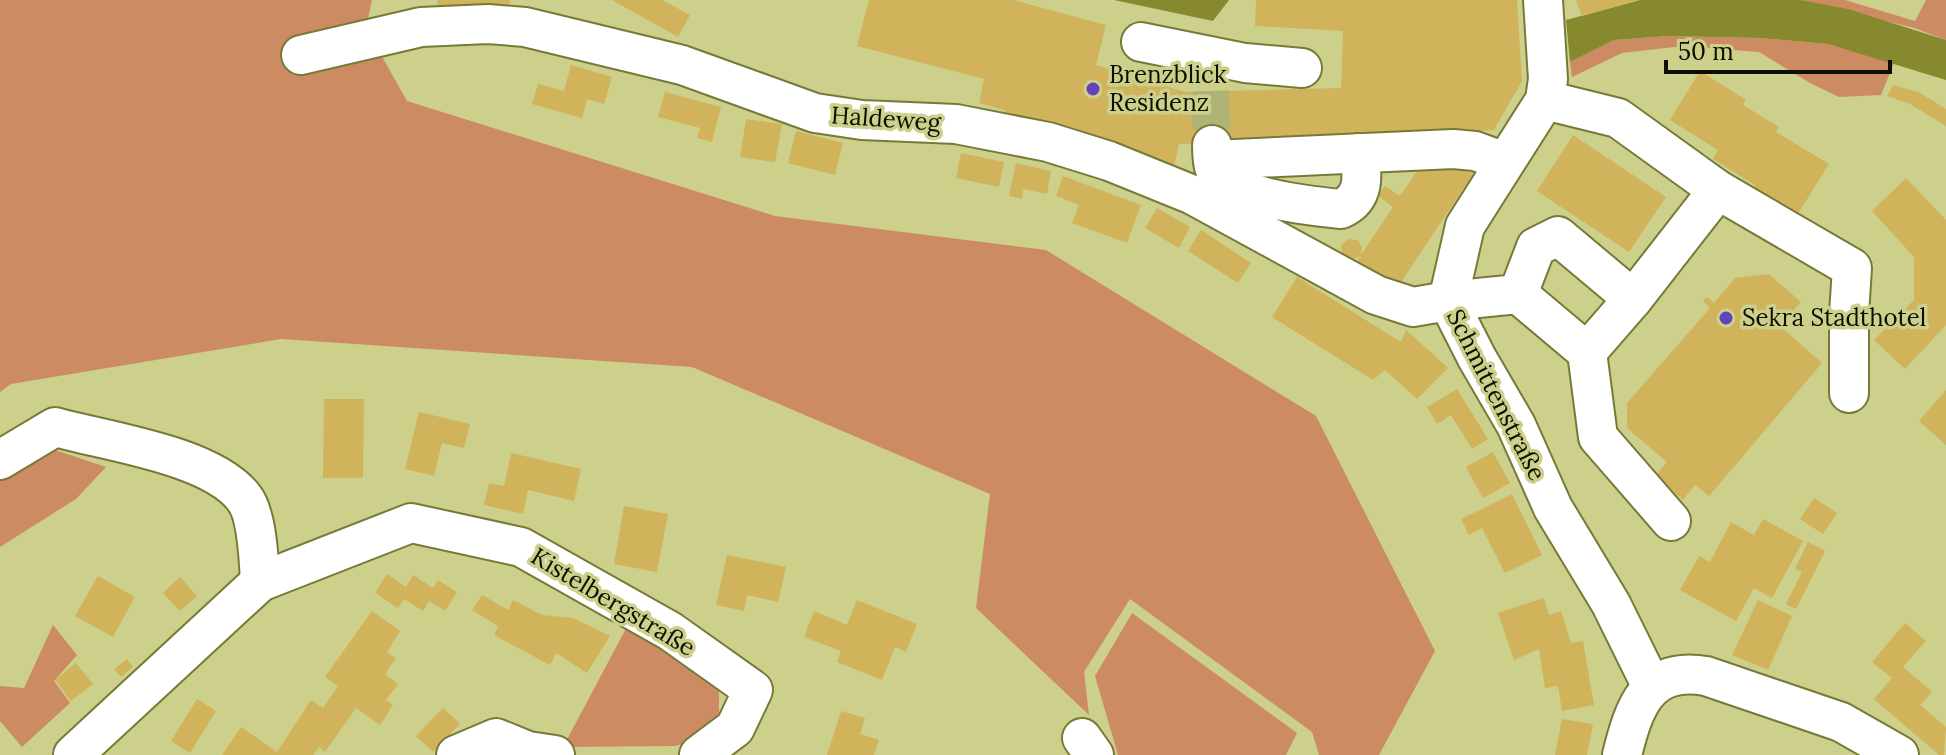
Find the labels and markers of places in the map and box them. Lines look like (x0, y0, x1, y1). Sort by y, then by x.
place label: Brenzblick Residenz (1109, 59, 1227, 118)
marker: Brenzblick Residenz (1084, 80, 1102, 98)
place label: Sekra Stadthotel (1742, 302, 1926, 333)
marker: Sekra Stadthotel (1717, 309, 1735, 327)

